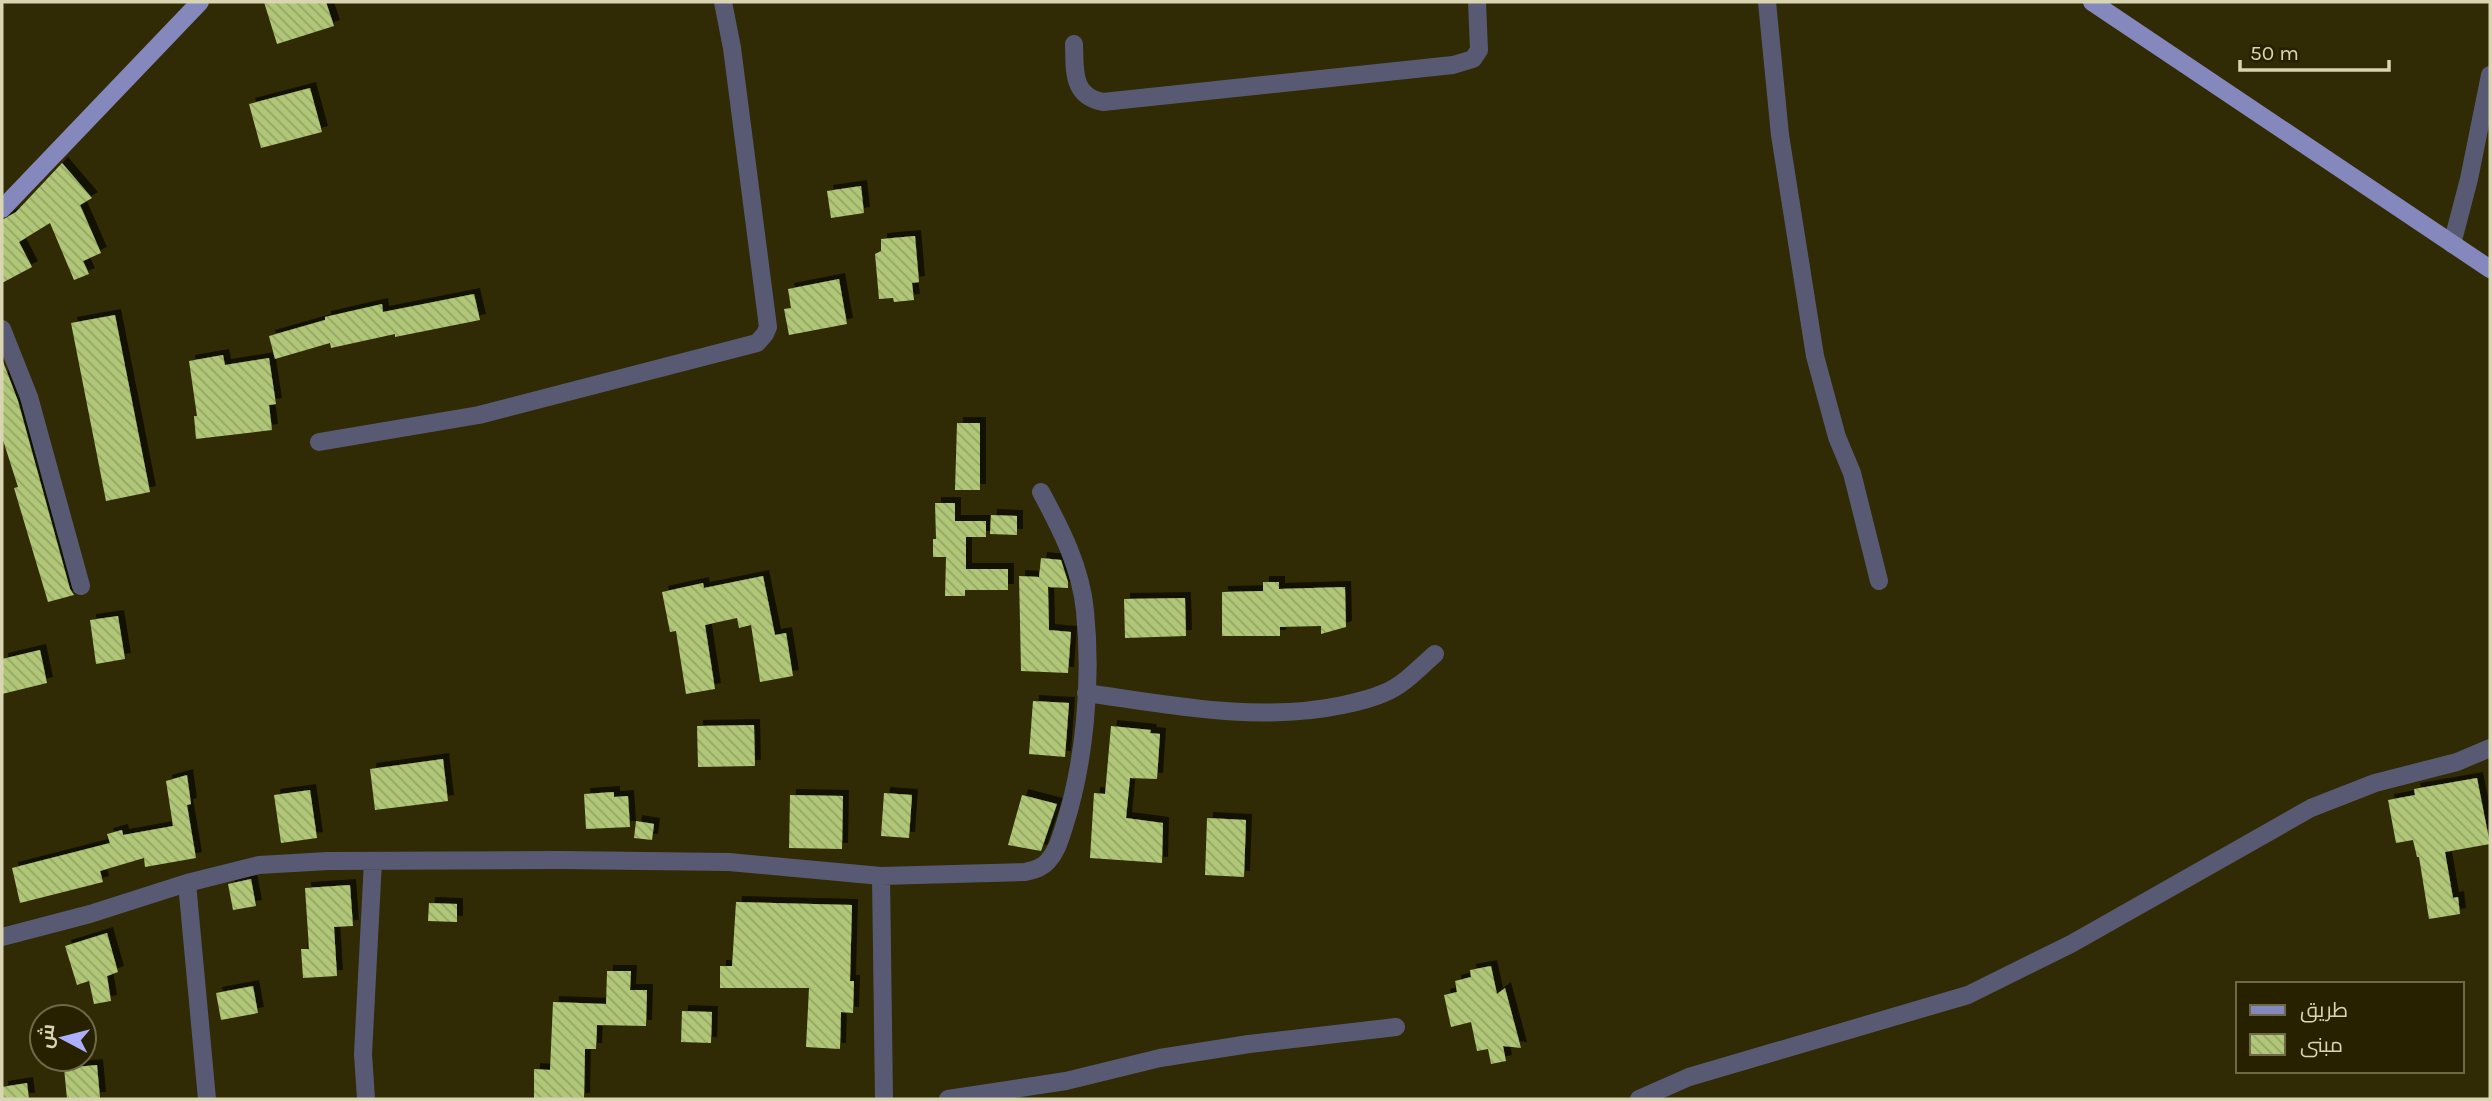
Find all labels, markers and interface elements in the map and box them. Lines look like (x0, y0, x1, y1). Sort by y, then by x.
scale bar (2240, 28, 2389, 72)
text: 50 m (2250, 41, 2299, 65)
legend (2236, 982, 2464, 1073)
text: طريق (2300, 998, 2348, 1023)
north arrow (28, 1003, 98, 1073)
text: ش (35, 1023, 60, 1049)
text: مبنى (2300, 1033, 2343, 1058)

